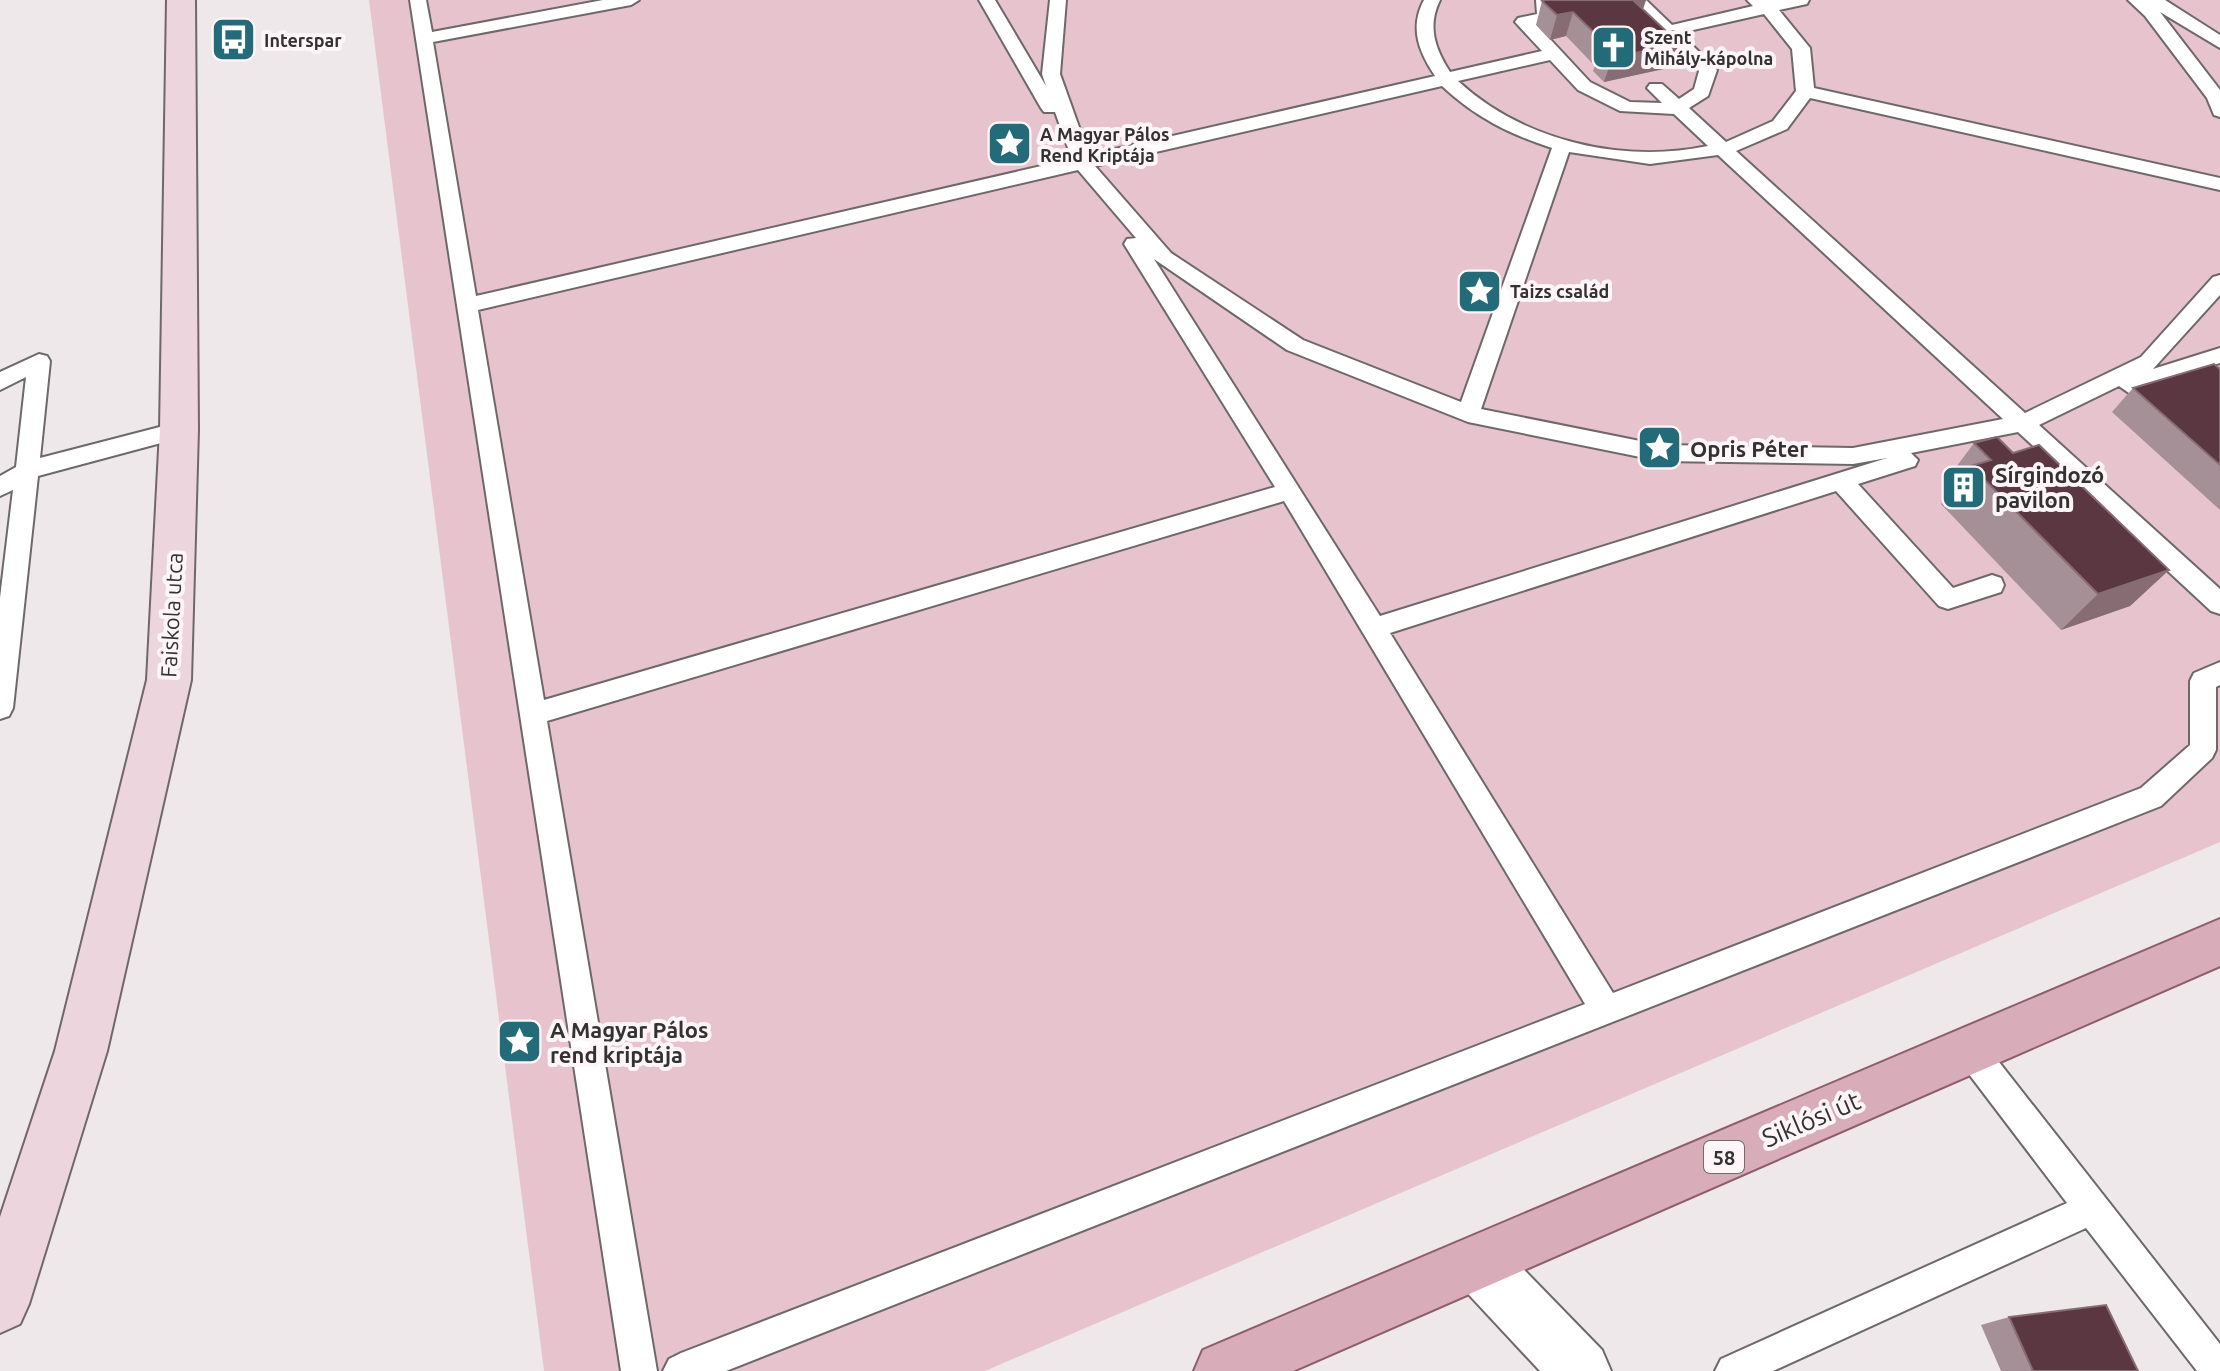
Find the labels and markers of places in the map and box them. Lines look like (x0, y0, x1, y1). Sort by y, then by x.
bus stop icon: Interspar (209, 16, 257, 64)
church icon: Szent Mihály-kápolna (1589, 23, 1637, 71)
place label: Szent Mihály-kápolna (1644, 27, 1773, 68)
place label: Interspar (264, 30, 342, 50)
place icon: A Magyar Pálos Rend Kriptája (985, 120, 1033, 168)
place label: A Magyar Pálos Rend Kriptája (1040, 124, 1170, 165)
place icon: Taizs család (1455, 267, 1503, 315)
place label: Taizs család (1510, 281, 1609, 301)
place icon: Opris Péter (1635, 424, 1683, 472)
place label: Opris Péter (1690, 436, 1808, 461)
place label: Sírgindozó pavilon (1995, 462, 2104, 512)
building icon: Sírgindozó pavilon (1940, 463, 1988, 511)
place label: A Magyar Pálos rend kriptája (550, 1017, 708, 1067)
place icon: A Magyar Pálos rend kriptája (495, 1018, 543, 1066)

